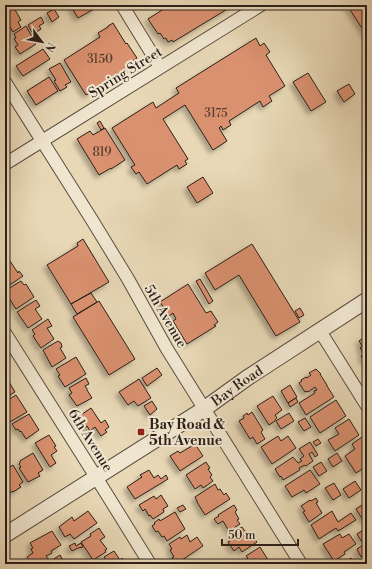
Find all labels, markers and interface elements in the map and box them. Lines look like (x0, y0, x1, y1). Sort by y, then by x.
north arrow (22, 22, 62, 62)
text: N (41, 39, 58, 54)
street label: Spring Street (85, 43, 166, 103)
house number: 3150 (87, 52, 113, 67)
house number: 3175 (204, 106, 228, 121)
house number: 819 (92, 145, 112, 160)
street label: 5th Avenue (140, 282, 190, 351)
street label: Bay Road (207, 362, 267, 411)
street label: 6th Avenue (64, 406, 117, 475)
place label: Bay Road & 5th Avenue (149, 416, 225, 450)
marker: Bay Road & 5th Avenue (136, 427, 146, 437)
scale bar (222, 521, 298, 547)
text: 50 m (228, 528, 256, 543)

